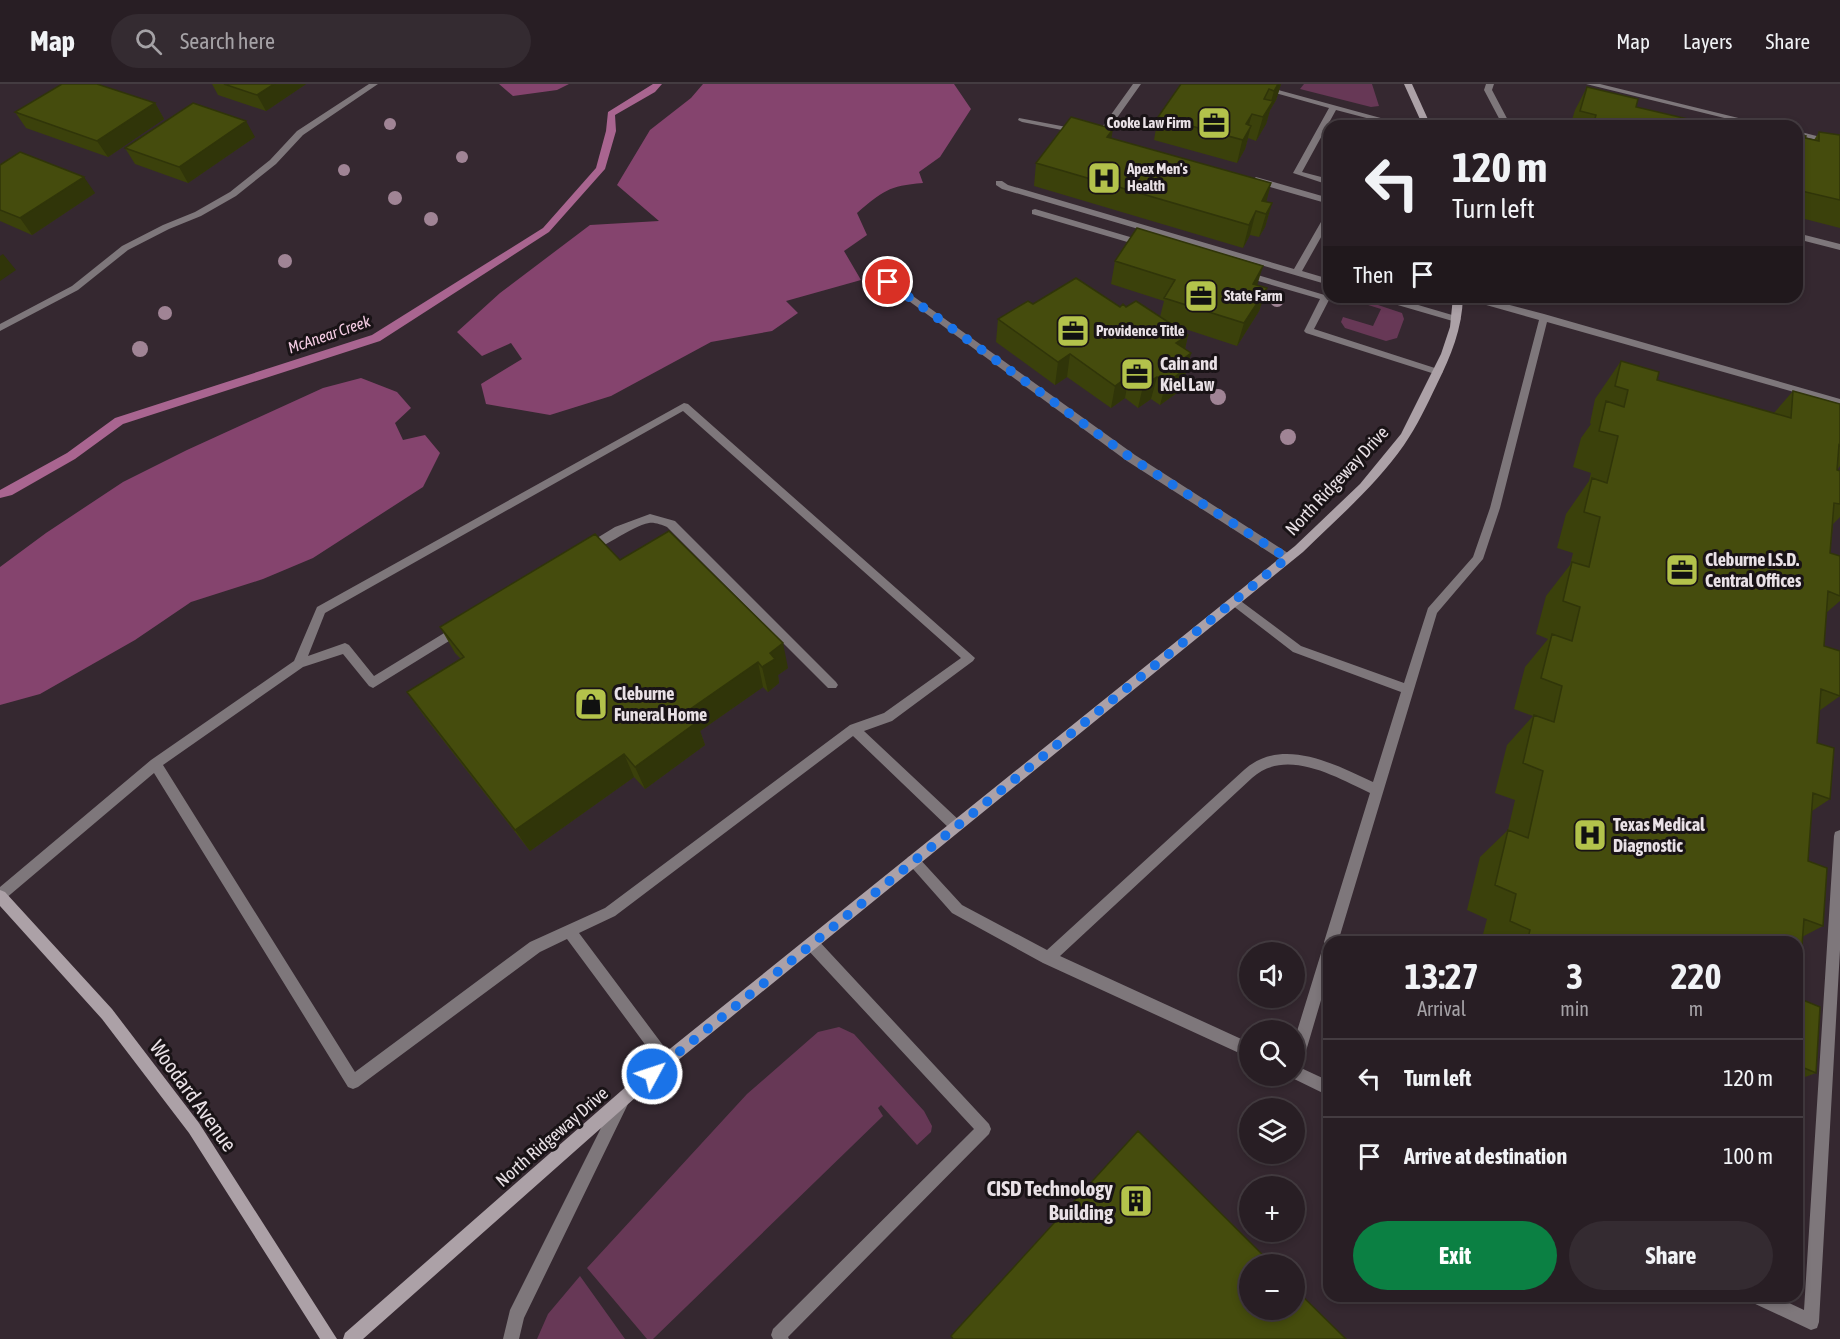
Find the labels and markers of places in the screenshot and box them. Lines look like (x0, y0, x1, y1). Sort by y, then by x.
office icon: Cooke Law Firm (1196, 105, 1232, 141)
place label: Cooke Law Firm (1106, 114, 1191, 131)
hospital icon: Apex Men's Health (1086, 160, 1122, 196)
place label: Apex Men's Health (1126, 160, 1189, 194)
pin (862, 256, 913, 307)
office icon: State Farm (1183, 278, 1219, 314)
place label: State Farm (1224, 287, 1283, 304)
office icon: Providence Title (1055, 313, 1091, 349)
place label: Providence Title (1096, 322, 1185, 339)
place label: Cain and Kiel Law (1160, 353, 1217, 395)
office icon: Cain and Kiel Law (1119, 356, 1155, 392)
place label: Cleburne I.S.D. Central Offices (1705, 549, 1802, 591)
office icon: Cleburne I.S.D. Central Offices (1664, 552, 1700, 588)
place label: Cleburne Funeral Home (614, 683, 707, 725)
shop icon: Cleburne Funeral Home (573, 686, 609, 722)
place label: Texas Medical Diagnostic (1613, 814, 1705, 856)
hospital icon: Texas Medical Diagnostic (1572, 817, 1608, 853)
place label: CISD Technology Building (986, 1176, 1114, 1224)
building icon: CISD Technology Building (1118, 1183, 1154, 1219)

